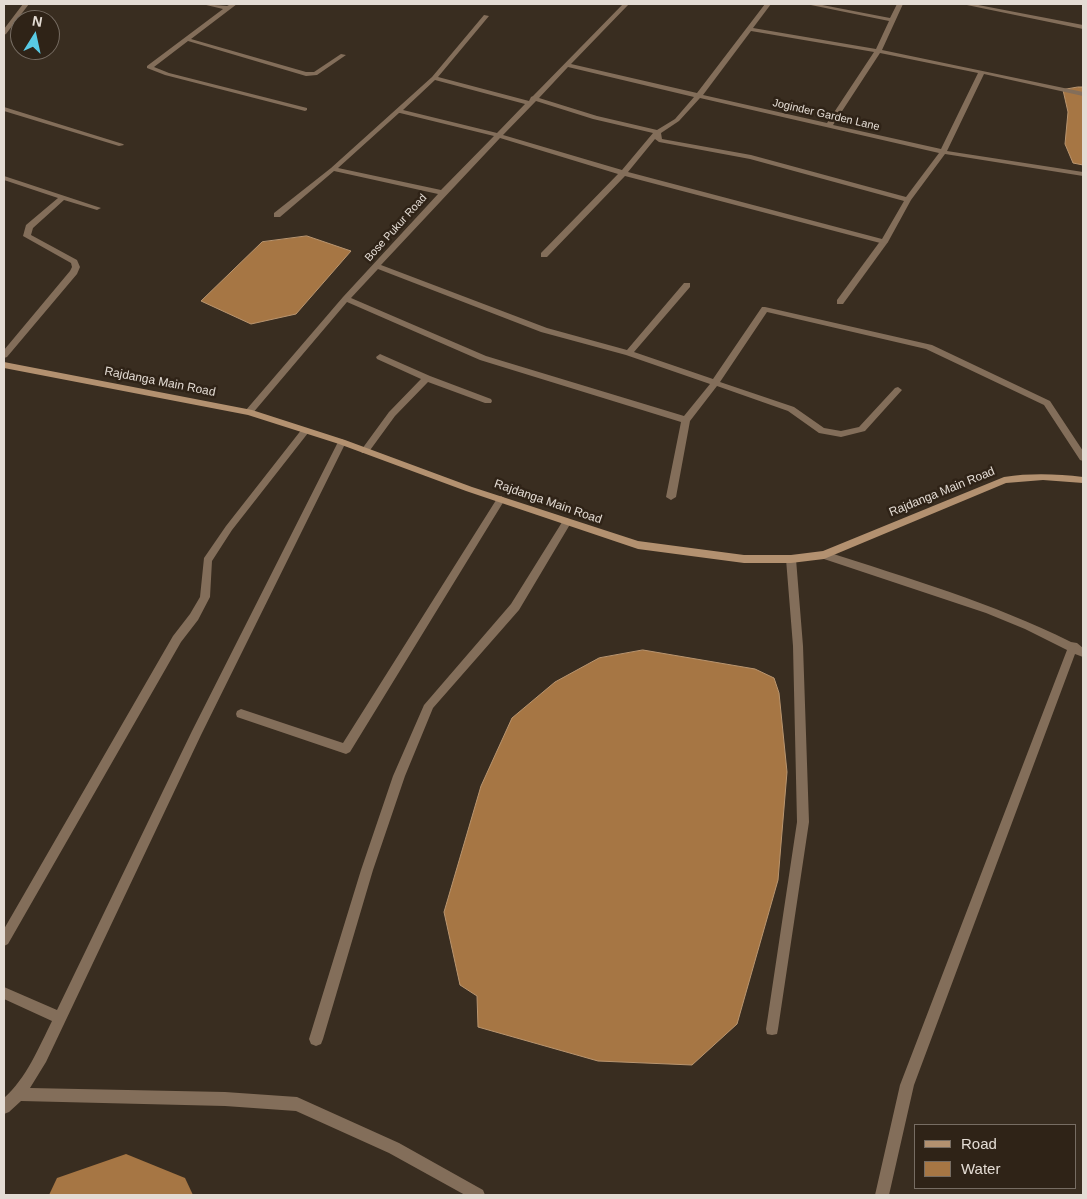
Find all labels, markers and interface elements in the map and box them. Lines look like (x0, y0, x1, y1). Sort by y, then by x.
north arrow (10, 10, 60, 60)
text: N (31, 12, 44, 30)
street label: Joginder Garden Lane (771, 96, 881, 134)
street label: Bose Pukur Road (362, 192, 430, 264)
street label: Rajdanga Main Road (103, 364, 217, 400)
street label: Rajdanga Main Road (887, 464, 997, 520)
street label: Rajdanga Main Road (492, 477, 604, 527)
legend (914, 1124, 1077, 1189)
text: Road (961, 1135, 997, 1152)
text: Water (961, 1160, 1000, 1177)

